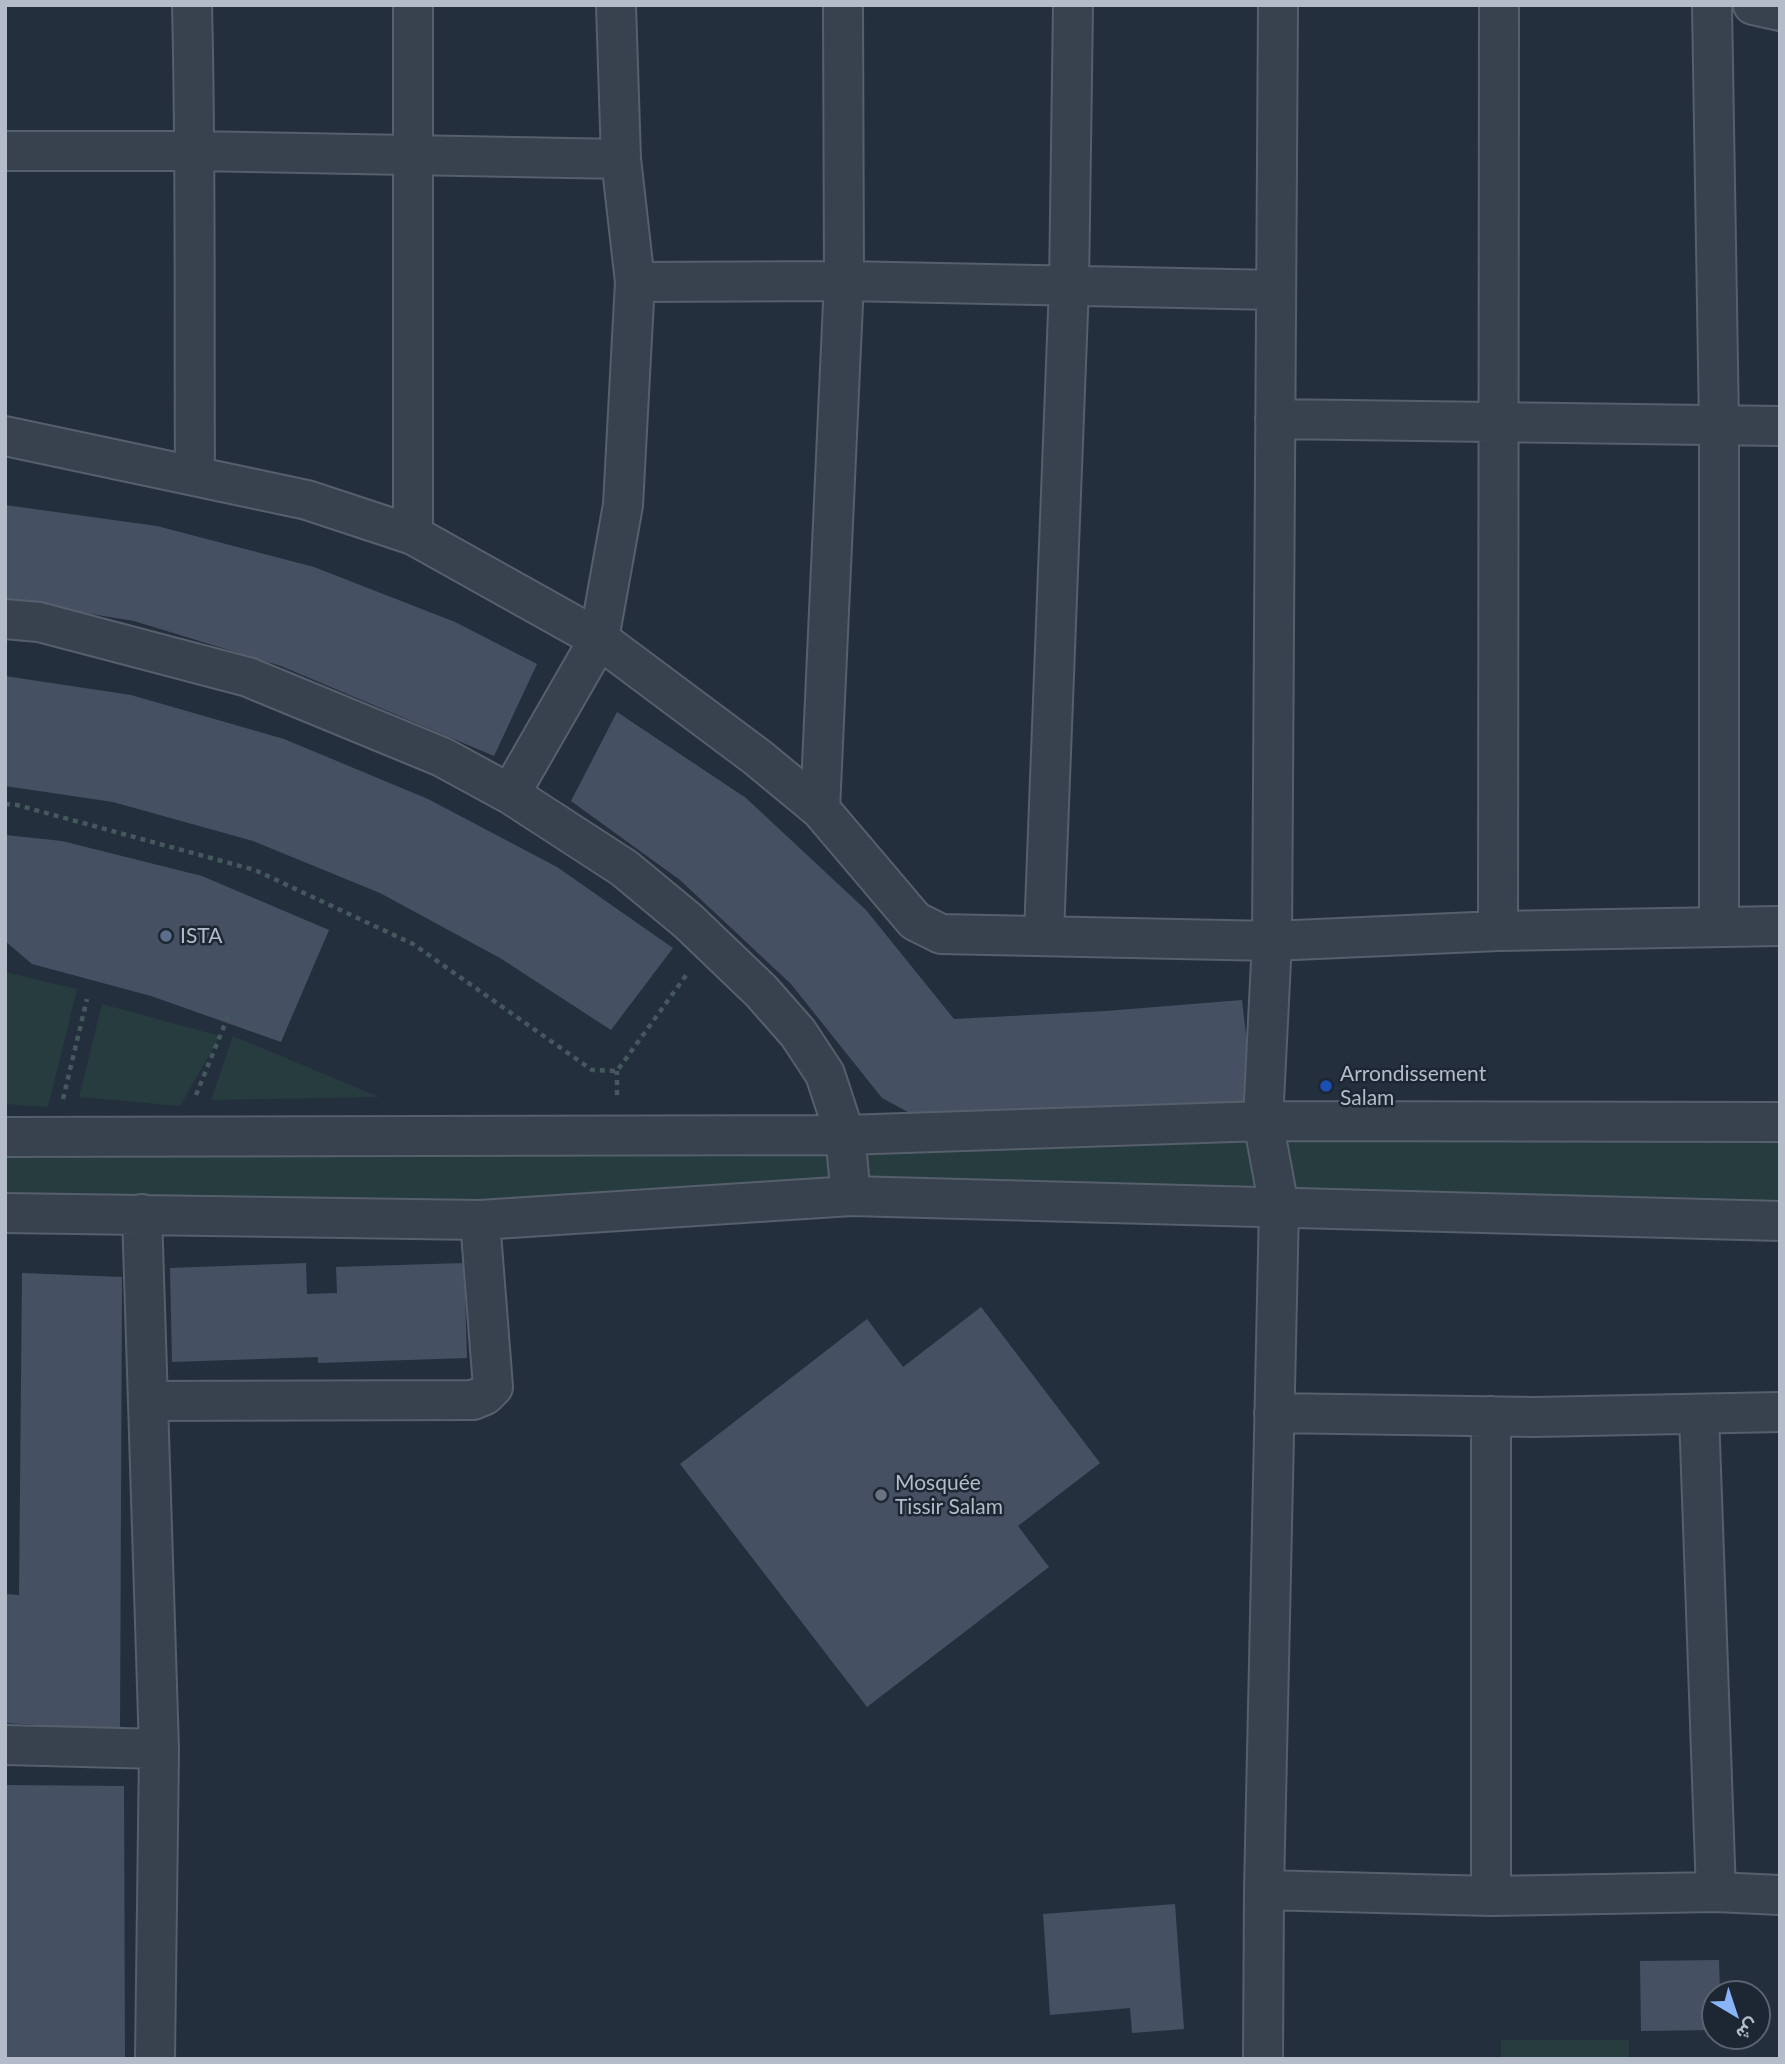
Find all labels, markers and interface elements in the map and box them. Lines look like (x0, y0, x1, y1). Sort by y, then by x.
place label: ISTA (180, 923, 222, 949)
marker: ISTA (158, 928, 174, 944)
place label: Arrondissement Salam (1340, 1061, 1486, 1111)
marker: Arrondissement Salam (1318, 1078, 1334, 1094)
place label: Mosquée Tissir Salam (895, 1470, 1003, 1520)
marker: Mosquée Tissir Salam (873, 1487, 889, 1503)
north arrow (1701, 1980, 1771, 2050)
text: ش (1732, 2014, 1764, 2046)

